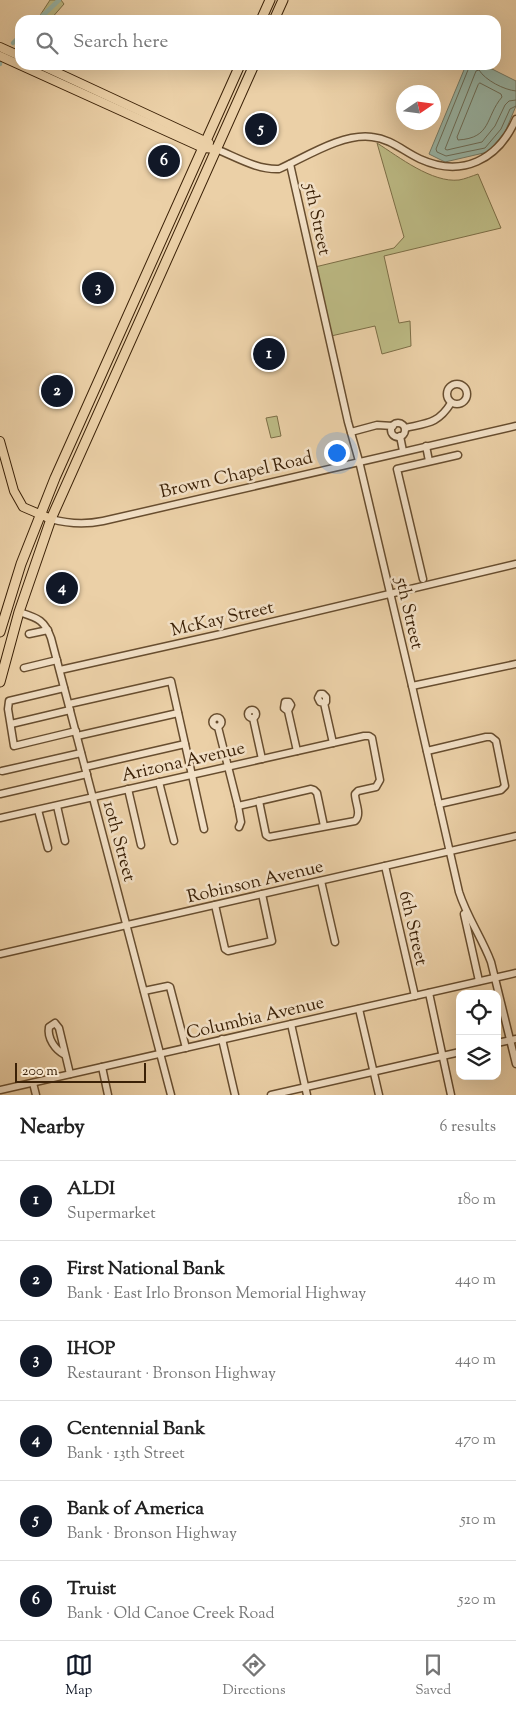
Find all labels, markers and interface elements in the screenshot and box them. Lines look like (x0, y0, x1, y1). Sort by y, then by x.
search box (15, 15, 501, 70)
icon: search (33, 29, 61, 57)
text: Search here (73, 29, 168, 56)
north arrow (396, 85, 441, 130)
pin: 5 (245, 110, 277, 148)
pin: 6 (148, 142, 180, 180)
street label: 5th Street (296, 180, 336, 258)
pin: 3 (82, 269, 114, 307)
pin: 1 (253, 335, 285, 373)
pin: 2 (41, 372, 73, 410)
your location (324, 440, 350, 466)
street label: Brown Chapel Road (157, 446, 315, 506)
pin: 4 (46, 569, 78, 607)
street label: 5th Street (387, 574, 429, 652)
street label: McKay Street (168, 595, 276, 644)
street label: Arizona Avenue (119, 736, 248, 790)
street label: 10th Street (95, 798, 141, 885)
street label: Robinson Avenue (185, 855, 326, 911)
street label: 6th Street (391, 889, 433, 968)
street label: Columbia Avenue (184, 990, 327, 1047)
map controls (456, 990, 501, 1080)
button: locate (456, 990, 501, 1035)
button: layers (456, 1035, 501, 1080)
scale bar (15, 1060, 146, 1083)
text: 200 m (22, 1062, 58, 1082)
text: Nearby (20, 1113, 85, 1143)
text: 6 results (440, 1116, 496, 1139)
text: ALDI (67, 1176, 115, 1203)
text: 1 (33, 1189, 39, 1212)
text: 180 m (457, 1189, 496, 1212)
text: Supermarket (67, 1203, 156, 1226)
text: First National Bank (67, 1256, 225, 1283)
text: 2 (32, 1269, 40, 1292)
text: 440 m (455, 1269, 496, 1292)
text: Bank · East Irlo Bronson Memorial Highway (67, 1283, 366, 1306)
text: IHOP (67, 1336, 115, 1363)
text: 3 (33, 1349, 39, 1372)
text: 440 m (455, 1349, 496, 1372)
text: Restaurant · Bronson Highway (67, 1363, 276, 1386)
text: Centennial Bank (67, 1416, 205, 1443)
text: 4 (32, 1429, 40, 1452)
text: 470 m (455, 1429, 496, 1452)
text: Bank · 13th Street (67, 1443, 185, 1466)
text: Bank of America (67, 1496, 204, 1523)
text: 5 (33, 1509, 39, 1532)
text: 510 m (460, 1509, 496, 1532)
text: Bank · Bronson Highway (67, 1523, 237, 1546)
text: Truist (67, 1576, 116, 1603)
text: 6 (32, 1589, 40, 1612)
text: 520 m (458, 1589, 496, 1612)
text: Bank · Old Canoe Creek Road (67, 1603, 274, 1626)
tab: Map (65, 1651, 93, 1701)
tab: Directions (222, 1651, 286, 1701)
tab: Saved (415, 1651, 451, 1701)

